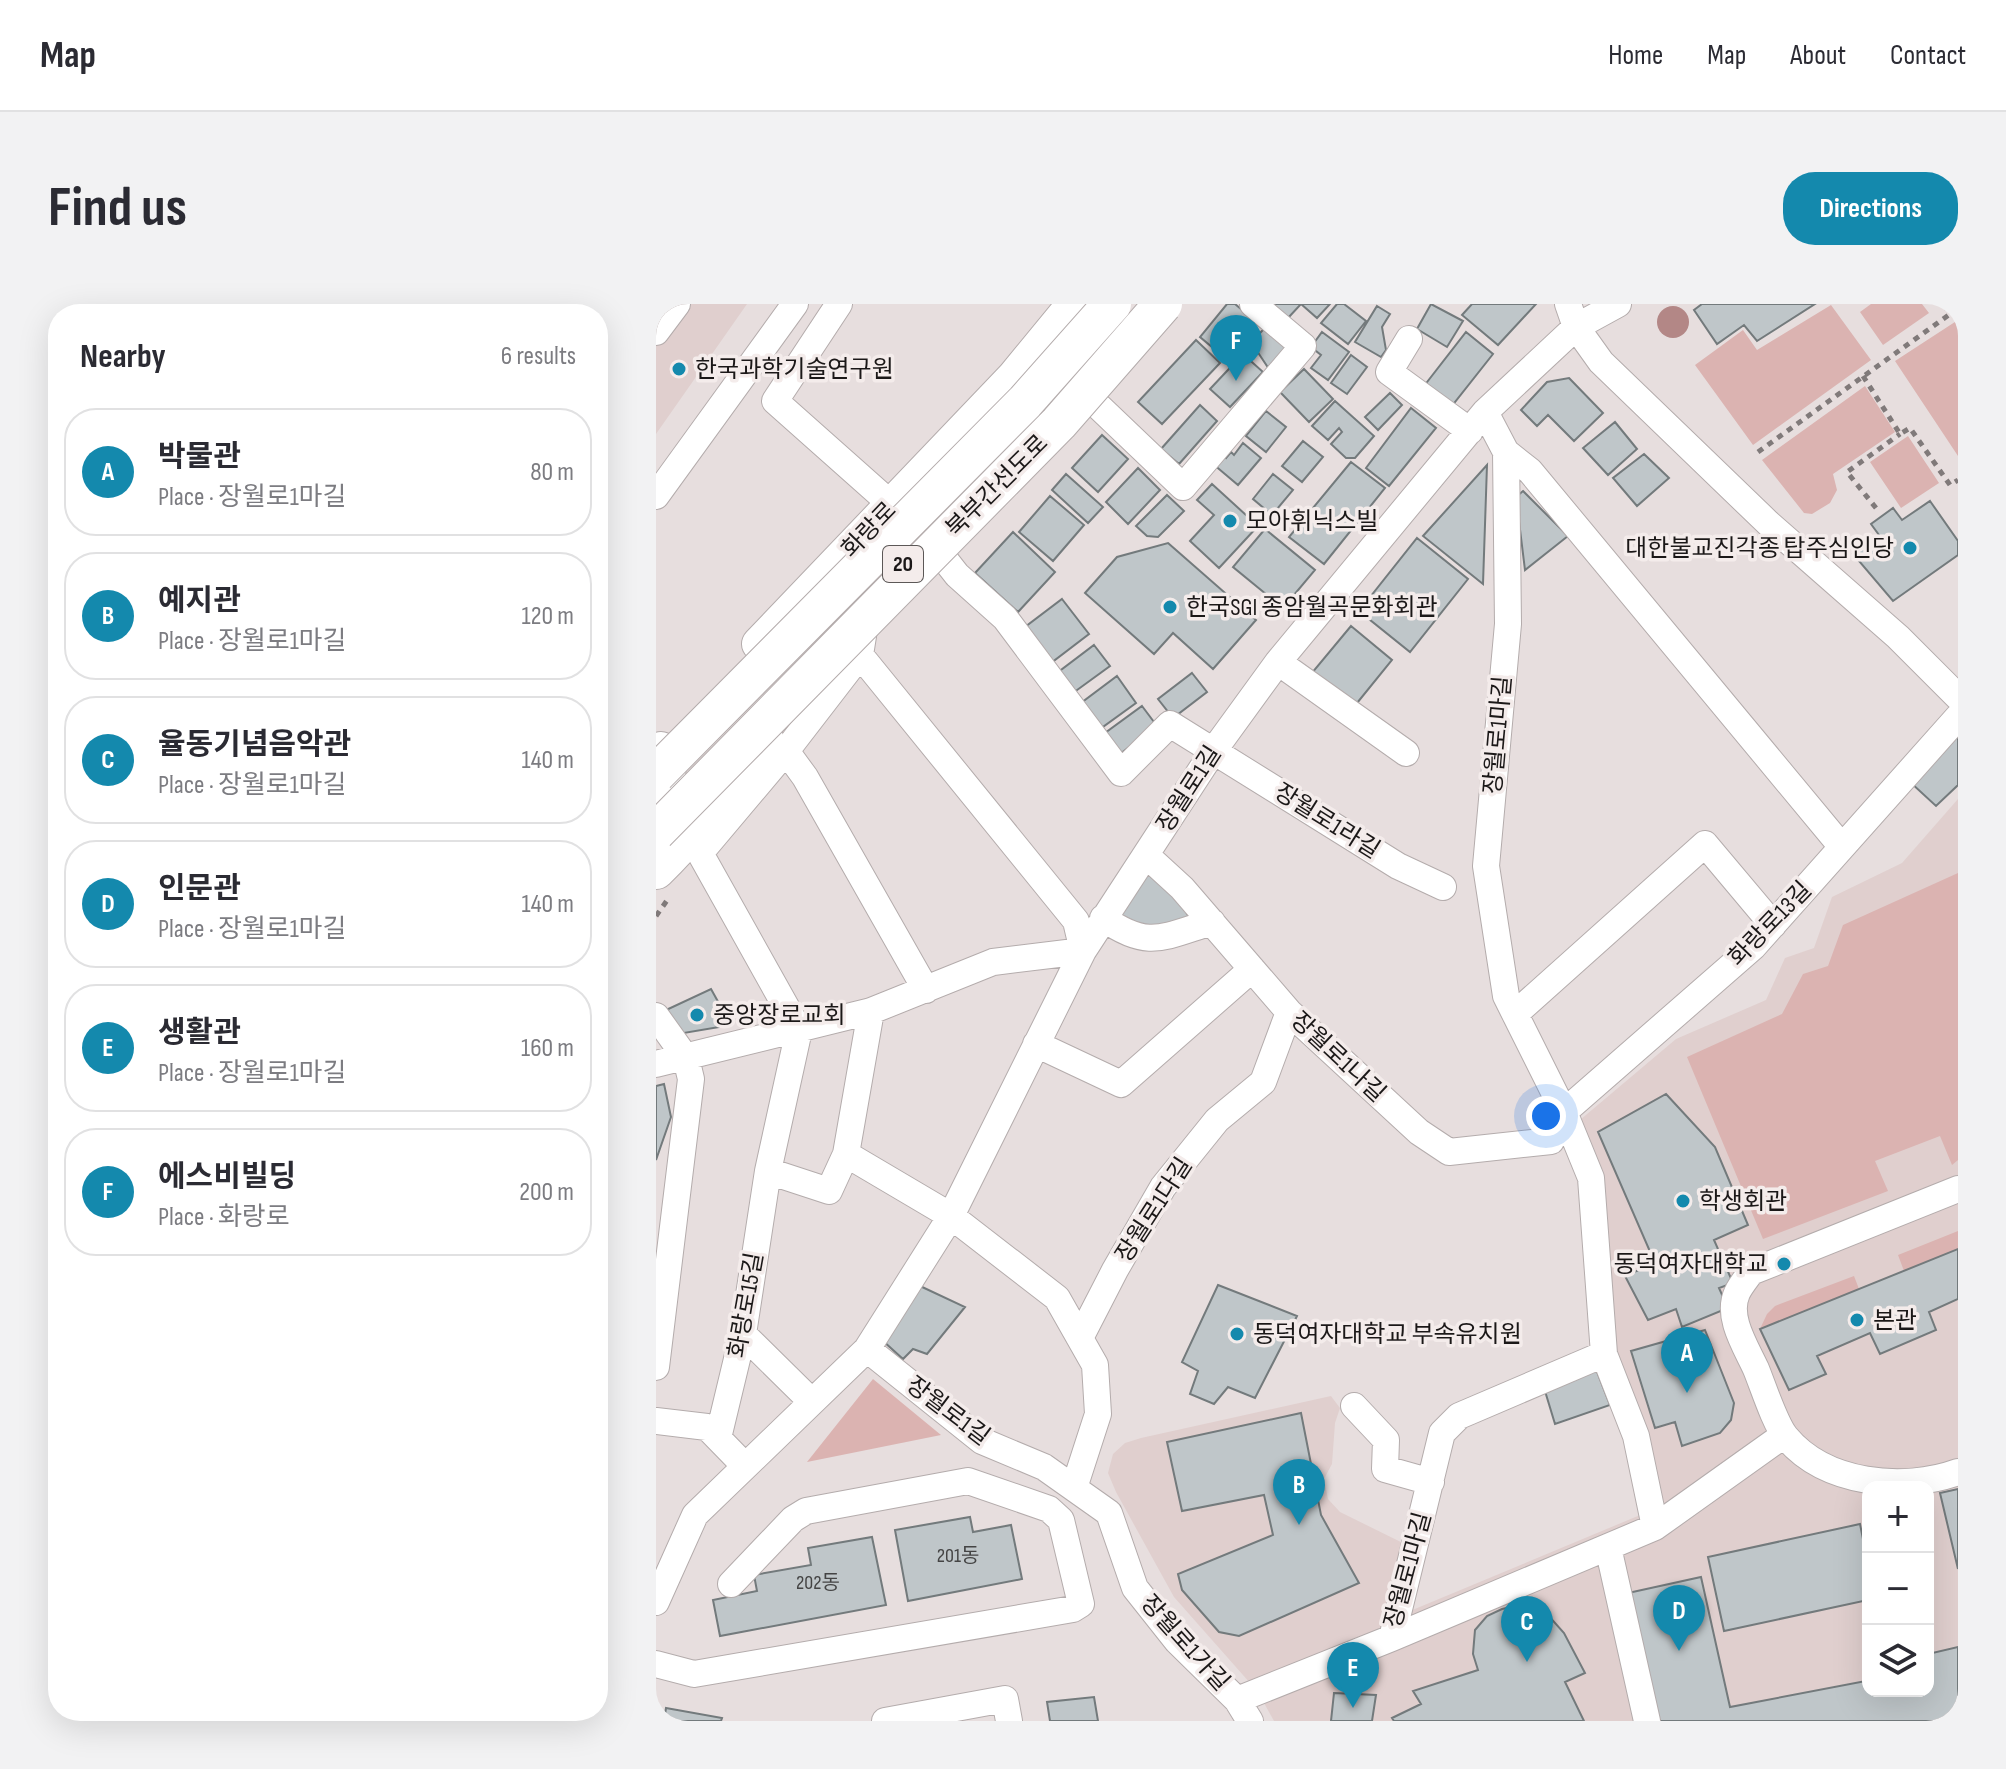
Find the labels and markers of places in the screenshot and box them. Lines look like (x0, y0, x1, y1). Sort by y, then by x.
pin: F (1210, 315, 1262, 381)
place label: 한국과학기술연구원 (695, 355, 894, 384)
marker: 한국과학기술연구원 (670, 360, 688, 378)
place label: 모아휘닉스빌 (1246, 507, 1378, 536)
marker: 모아휘닉스빌 (1221, 512, 1239, 530)
place label: 대한불교진각종 탑주심인당 (1625, 534, 1894, 563)
marker: 대한불교진각종 탑주심인당 (1901, 539, 1919, 557)
place label: 한국SGI 종암월곡문화회관 (1186, 593, 1438, 622)
marker: 한국SGI 종암월곡문화회관 (1161, 598, 1179, 616)
place label: 중앙장로교회 (713, 1001, 845, 1030)
marker: 중앙장로교회 (688, 1006, 706, 1024)
place label: 학생회관 (1699, 1187, 1787, 1216)
marker: 학생회관 (1674, 1192, 1692, 1210)
place label: 동덕여자대학교 (1613, 1250, 1768, 1279)
marker: 동덕여자대학교 (1775, 1255, 1793, 1273)
place label: 본관 (1873, 1306, 1917, 1335)
marker: 본관 (1848, 1311, 1866, 1329)
place label: 동덕여자대학교 부속유치원 (1253, 1320, 1522, 1349)
marker: 동덕여자대학교 부속유치원 (1228, 1325, 1246, 1343)
pin: A (1661, 1327, 1713, 1393)
pin: B (1273, 1459, 1325, 1525)
pin: D (1653, 1585, 1705, 1651)
pin: C (1501, 1596, 1553, 1662)
pin: E (1327, 1642, 1379, 1708)

